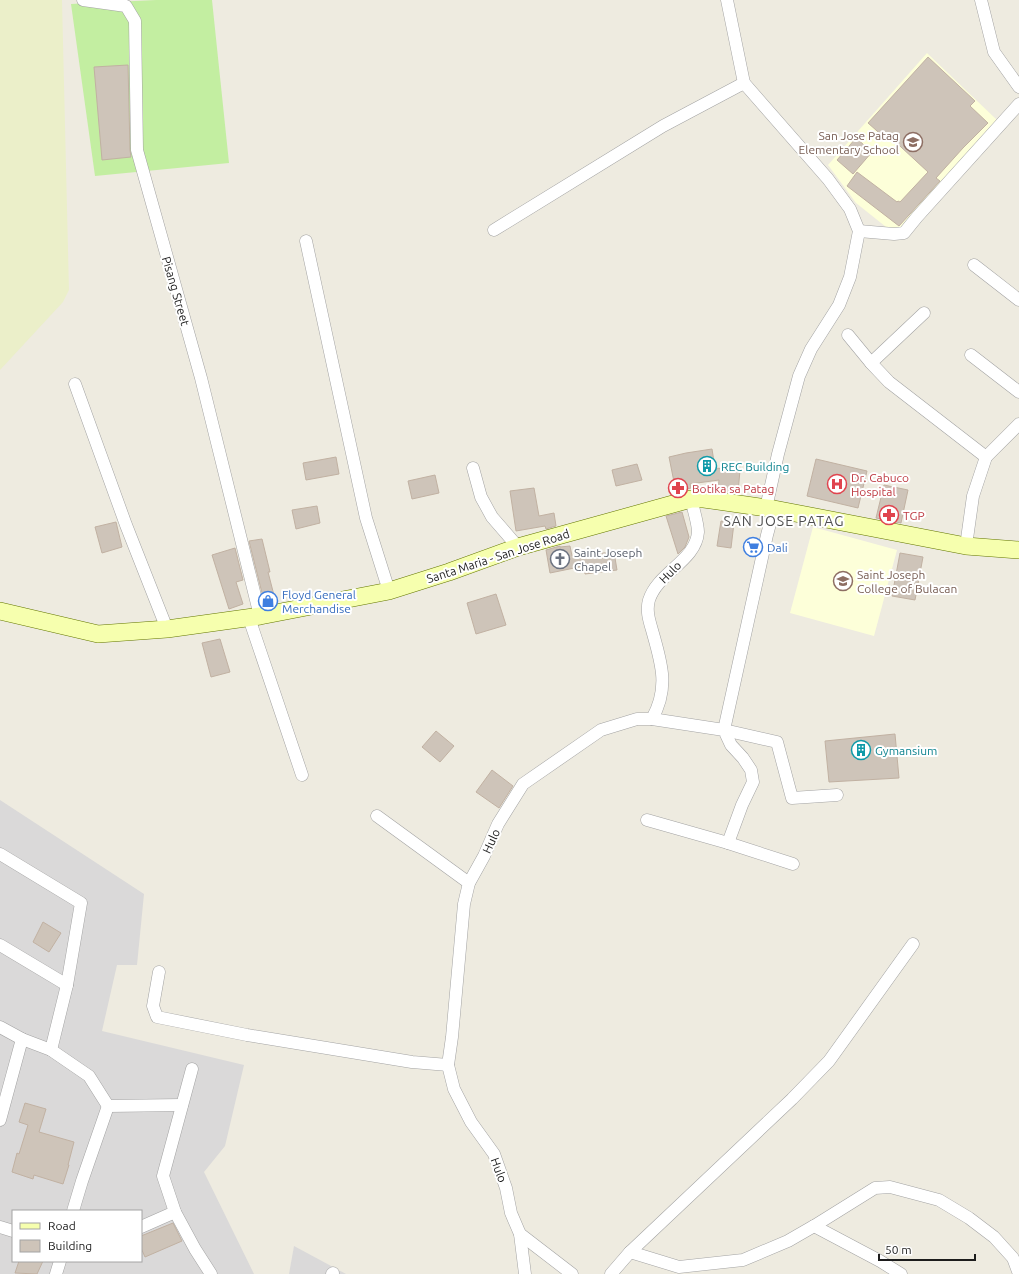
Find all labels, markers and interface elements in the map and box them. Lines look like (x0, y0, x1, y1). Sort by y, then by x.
place label: San Jose Patag Elementary School (799, 129, 899, 156)
school or university icon: San Jose Patag Elementary School (902, 131, 924, 153)
street label: Pisang Street (160, 255, 192, 327)
building icon: REC Building (696, 455, 718, 477)
place label: REC Building (721, 460, 789, 473)
place label: Dr. Cabuco Hospital (851, 471, 909, 498)
hospital icon: Dr. Cabuco Hospital (826, 473, 848, 495)
pharmacy icon: Botika sa Patag (667, 477, 689, 499)
place label: Botika sa Patag (692, 482, 774, 495)
pharmacy icon: TGP (878, 504, 900, 526)
place label: TGP (903, 509, 925, 522)
district label: SAN JOSE PATAG (723, 513, 845, 529)
street label: Santa Maria - San Jose Road (425, 527, 571, 585)
supermarket icon: Dali (742, 536, 764, 558)
place label: Dali (767, 541, 788, 554)
place label: Saint Joseph Chapel (574, 546, 642, 573)
church icon: Saint Joseph Chapel (549, 548, 571, 570)
street label: Hulo (656, 558, 684, 586)
place label: Saint Joseph College of Bulacan (857, 568, 957, 595)
school or university icon: Saint Joseph College of Bulacan (832, 570, 854, 592)
place label: Floyd General Merchandise (282, 588, 356, 615)
shop icon: Floyd General Merchandise (257, 590, 279, 612)
building icon: Gymansium (850, 739, 872, 761)
place label: Gymansium (875, 744, 937, 757)
street label: Hulo (480, 827, 502, 855)
street label: Hulo (489, 1156, 509, 1184)
legend (12, 1210, 142, 1262)
text: Road (48, 1219, 76, 1232)
scale bar (879, 1236, 975, 1262)
text: Building (48, 1239, 92, 1252)
text: 50 m (885, 1243, 912, 1256)

